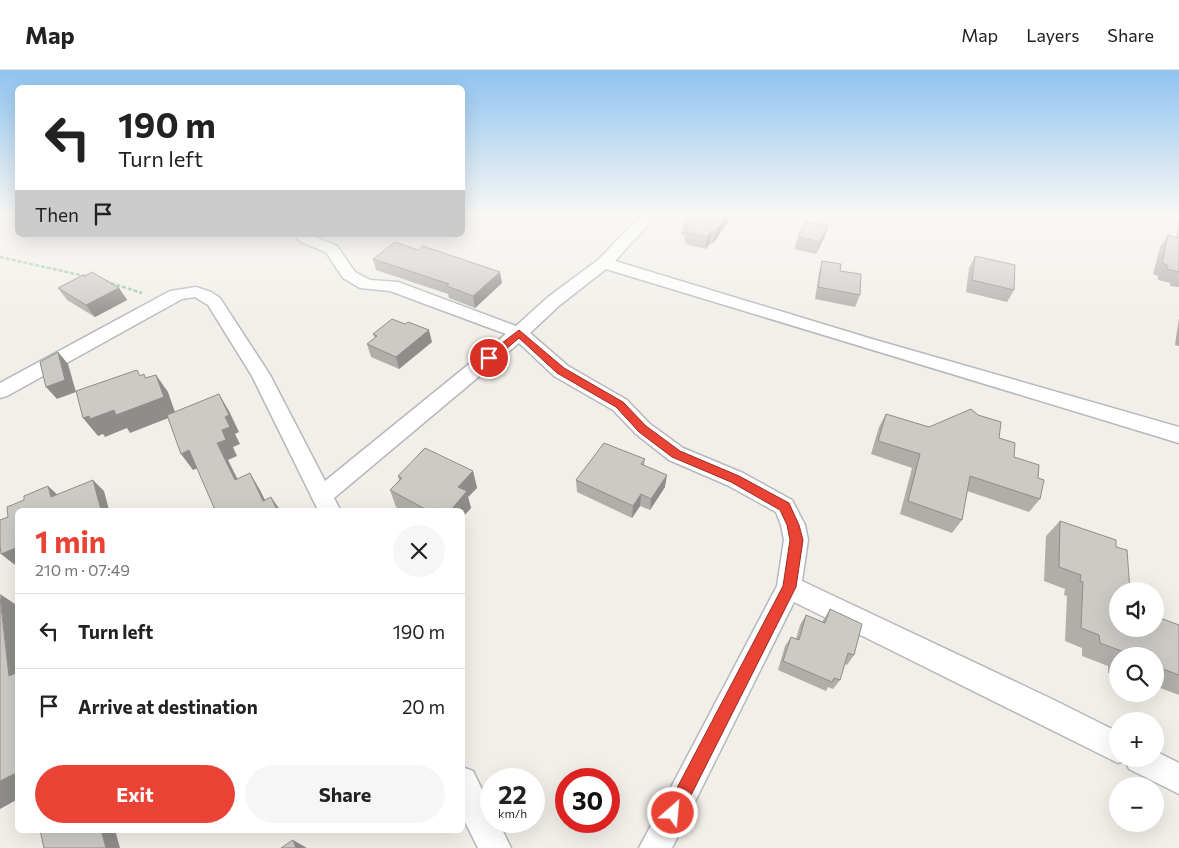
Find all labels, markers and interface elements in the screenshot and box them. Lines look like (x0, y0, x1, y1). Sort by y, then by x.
text: Map (25, 20, 75, 49)
text: Map (961, 24, 998, 46)
text: Layers (1026, 24, 1079, 46)
text: Share (1107, 24, 1154, 46)
text: 190 m (118, 102, 216, 145)
icon: left (35, 105, 100, 170)
text: Turn left (118, 145, 203, 172)
icon: arrive (89, 200, 117, 228)
text: Then (35, 203, 79, 226)
pin (468, 337, 510, 379)
icon: arrive (475, 344, 503, 372)
text: 1 min (35, 522, 106, 559)
button: close (393, 525, 445, 577)
text: 210 m · 07:49 (35, 560, 130, 579)
map controls (1109, 582, 1164, 832)
button: sound (1109, 582, 1164, 637)
icon: left (35, 617, 63, 645)
text: Turn left (78, 620, 153, 643)
text: 190 m (393, 620, 445, 643)
button: search (1109, 647, 1164, 702)
icon: arrive (35, 692, 63, 720)
text: Arrive at destination (78, 695, 258, 718)
text: 20 m (402, 695, 445, 718)
button: + (1109, 712, 1164, 767)
button: Exit (35, 765, 235, 823)
button: Share (245, 765, 445, 823)
speed limit sign: 30 (555, 768, 620, 833)
button: − (1109, 777, 1164, 832)
text: 22 (498, 779, 527, 809)
position arrow (646, 786, 698, 838)
text: km/h (498, 806, 527, 820)

